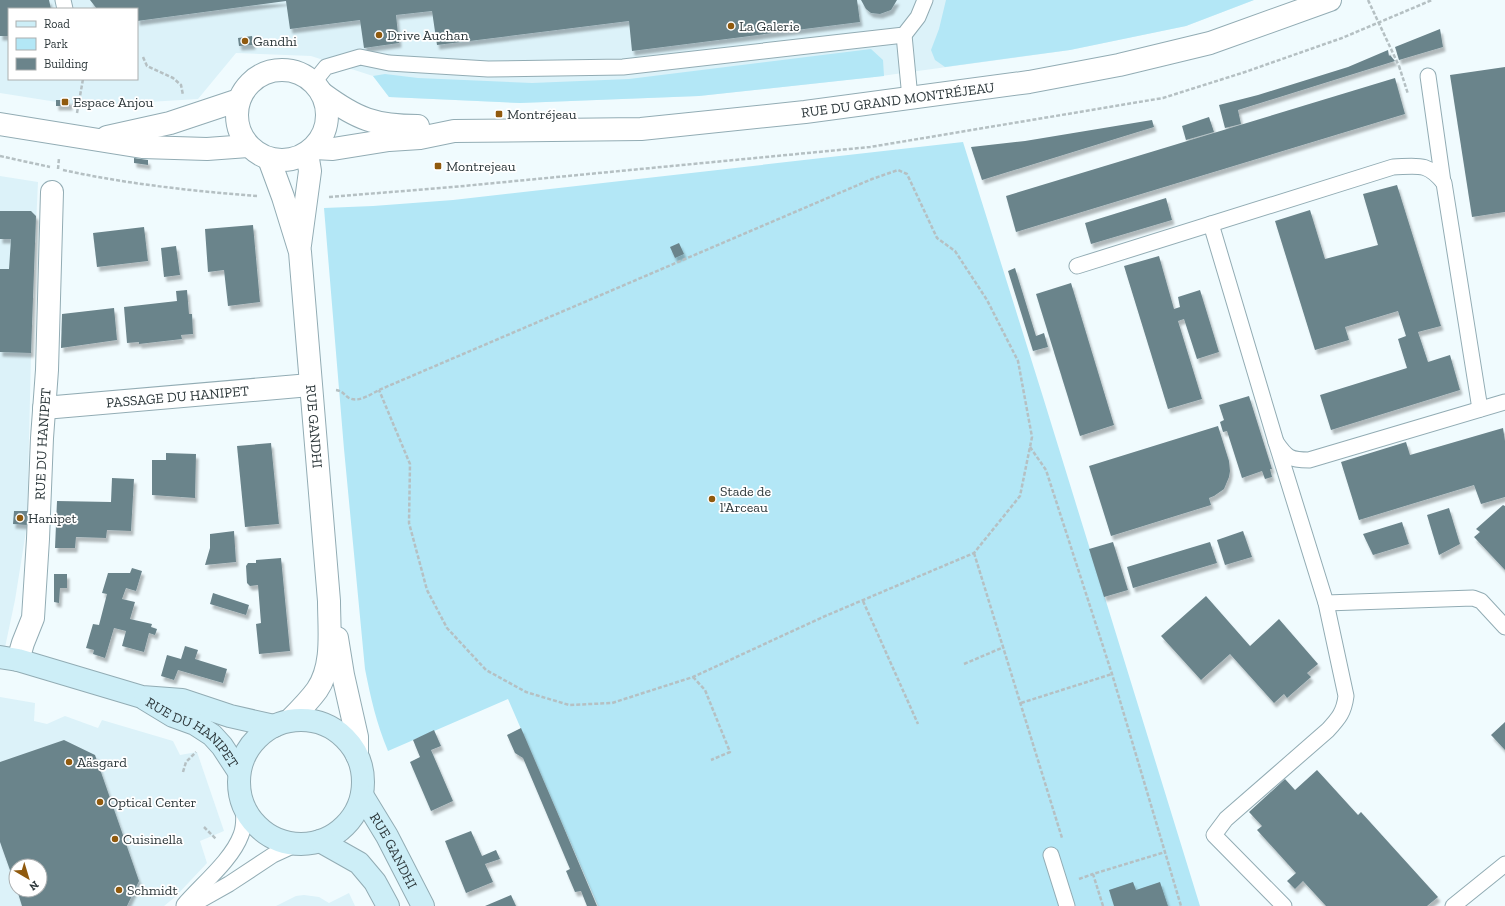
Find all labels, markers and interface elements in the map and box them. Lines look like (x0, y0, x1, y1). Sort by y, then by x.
legend (8, 8, 138, 80)
text: Road (44, 17, 70, 31)
place label: La Galerie (739, 18, 800, 35)
marker: La Galerie (726, 21, 736, 31)
place label: Drive Auchan (387, 27, 469, 44)
marker: Drive Auchan (374, 30, 384, 40)
place label: Gandhi (253, 33, 297, 50)
marker: Gandhi (240, 36, 250, 46)
text: Park (44, 37, 69, 51)
text: Building (44, 57, 88, 71)
street label: RUE DU GRAND MONTRÉJEAU (800, 79, 996, 121)
place label: Espace Anjou (73, 94, 153, 111)
marker: Espace Anjou (60, 97, 70, 107)
place label: Montréjeau (507, 106, 577, 123)
marker: Montréjeau (494, 109, 504, 119)
place label: Montrejeau (446, 158, 516, 175)
marker: Montrejeau (433, 161, 443, 171)
street label: PASSAGE DU HANIPET (105, 382, 250, 412)
street label: RUE GANDHI (302, 384, 326, 469)
street label: RUE DU HANIPET (32, 387, 55, 500)
place label: Stade de l'Arceau (720, 483, 772, 516)
marker: Stade de l'Arceau (707, 494, 717, 504)
place label: Hanipet (28, 510, 77, 527)
marker: Hanipet (15, 513, 25, 523)
street label: RUE DU HANIPET (143, 694, 242, 771)
place label: Aäsgard (77, 754, 127, 771)
marker: Aäsgard (64, 757, 74, 767)
place label: Optical Center (108, 794, 197, 811)
marker: Optical Center (95, 797, 105, 807)
street label: RUE GANDHI (366, 810, 421, 892)
place label: Cuisinella (123, 831, 183, 848)
marker: Cuisinella (110, 834, 120, 844)
north arrow (8, 858, 48, 898)
text: N (26, 878, 41, 894)
place label: Schmidt (127, 882, 178, 899)
marker: Schmidt (114, 885, 124, 895)

